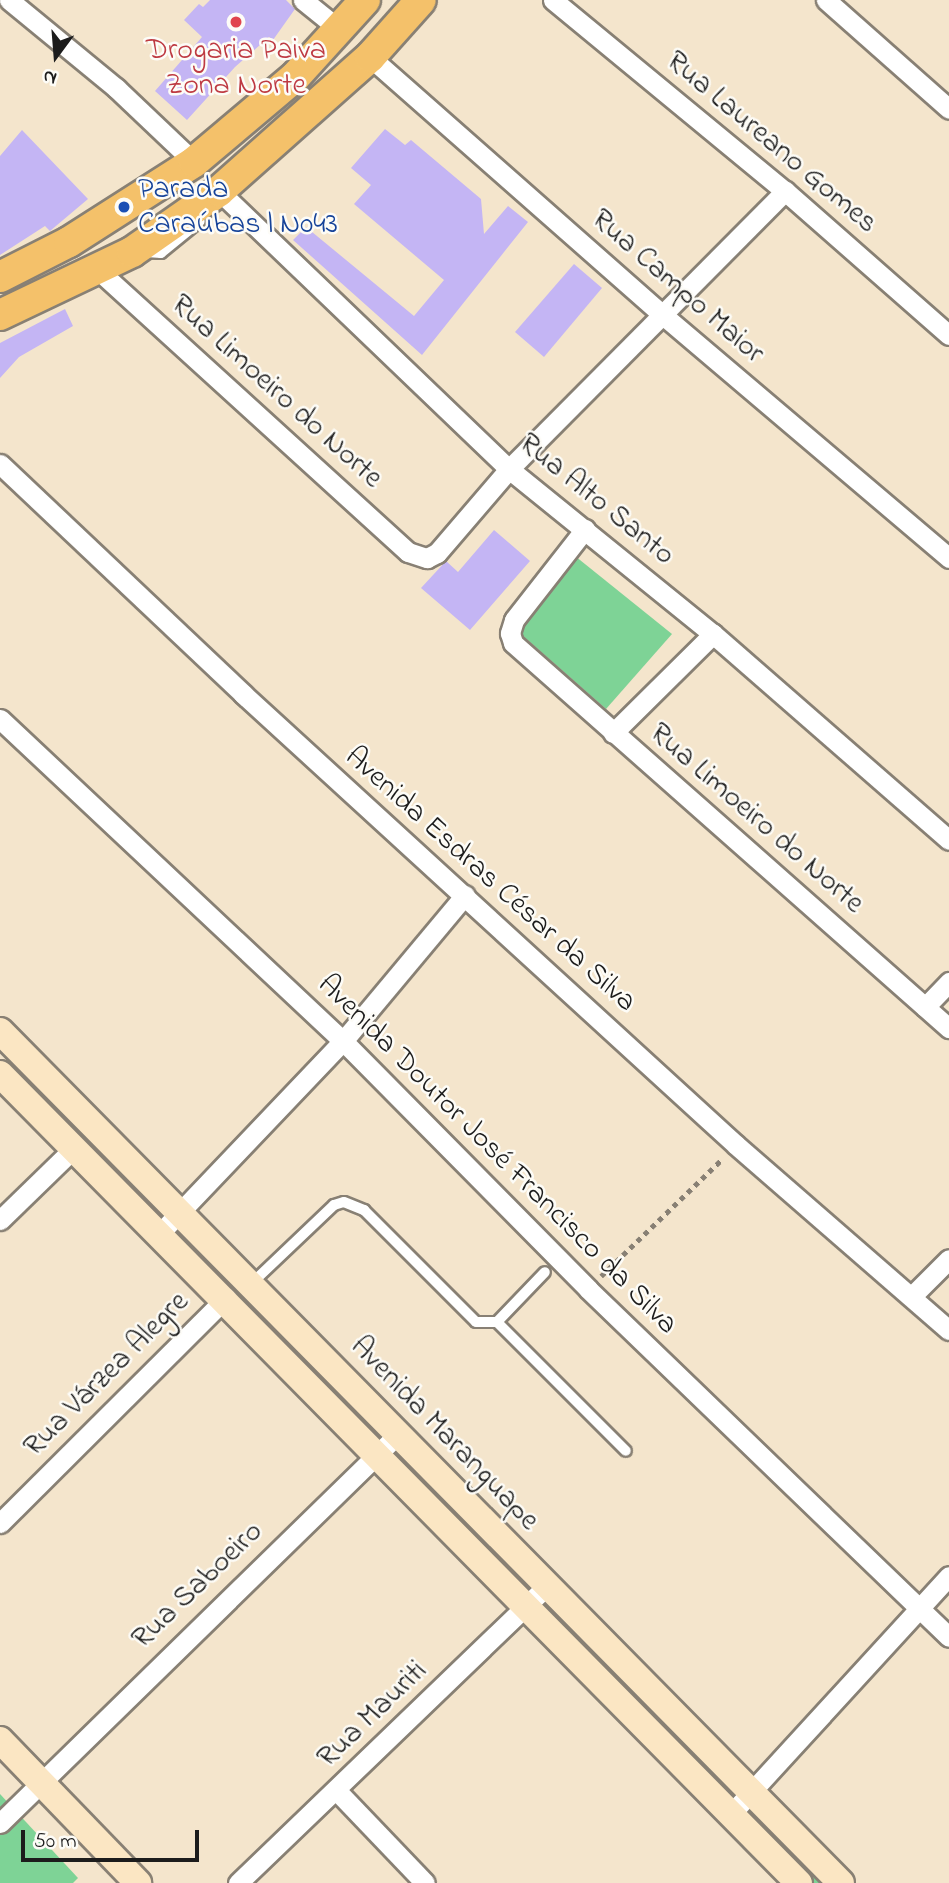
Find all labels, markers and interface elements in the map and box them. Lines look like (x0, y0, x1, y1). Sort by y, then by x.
marker: Drogaria Paiva Zona Norte (228, 14, 244, 30)
north arrow (21, 21, 91, 91)
place label: Drogaria Paiva Zona Norte (146, 33, 326, 104)
street label: Rua Laureano Gomes (658, 44, 884, 242)
text: N (40, 62, 60, 91)
place label: Parada Caraúbas | N043 (138, 172, 338, 242)
marker: Parada Caraúbas | N043 (116, 199, 132, 215)
street label: Rua Campo Maior (583, 202, 771, 372)
street label: Rua Limoeiro do Norte (163, 287, 389, 497)
street label: Rua Alto Santo (511, 426, 681, 574)
street label: Rua Limoeiro do Norte (641, 716, 871, 922)
street label: Avenida Esdras César da Silva (337, 740, 643, 1020)
street label: Avenida Doutor José Francisco da Silva (309, 967, 685, 1343)
street label: Rua Várzea Alegre (17, 1285, 197, 1465)
street label: Avenida Maranguape (342, 1329, 546, 1539)
street label: Rua Saboeiro (125, 1515, 271, 1657)
street label: Rua Mauriti (310, 1654, 436, 1776)
scale bar (24, 1816, 203, 1860)
text: 50 m (34, 1827, 77, 1857)

